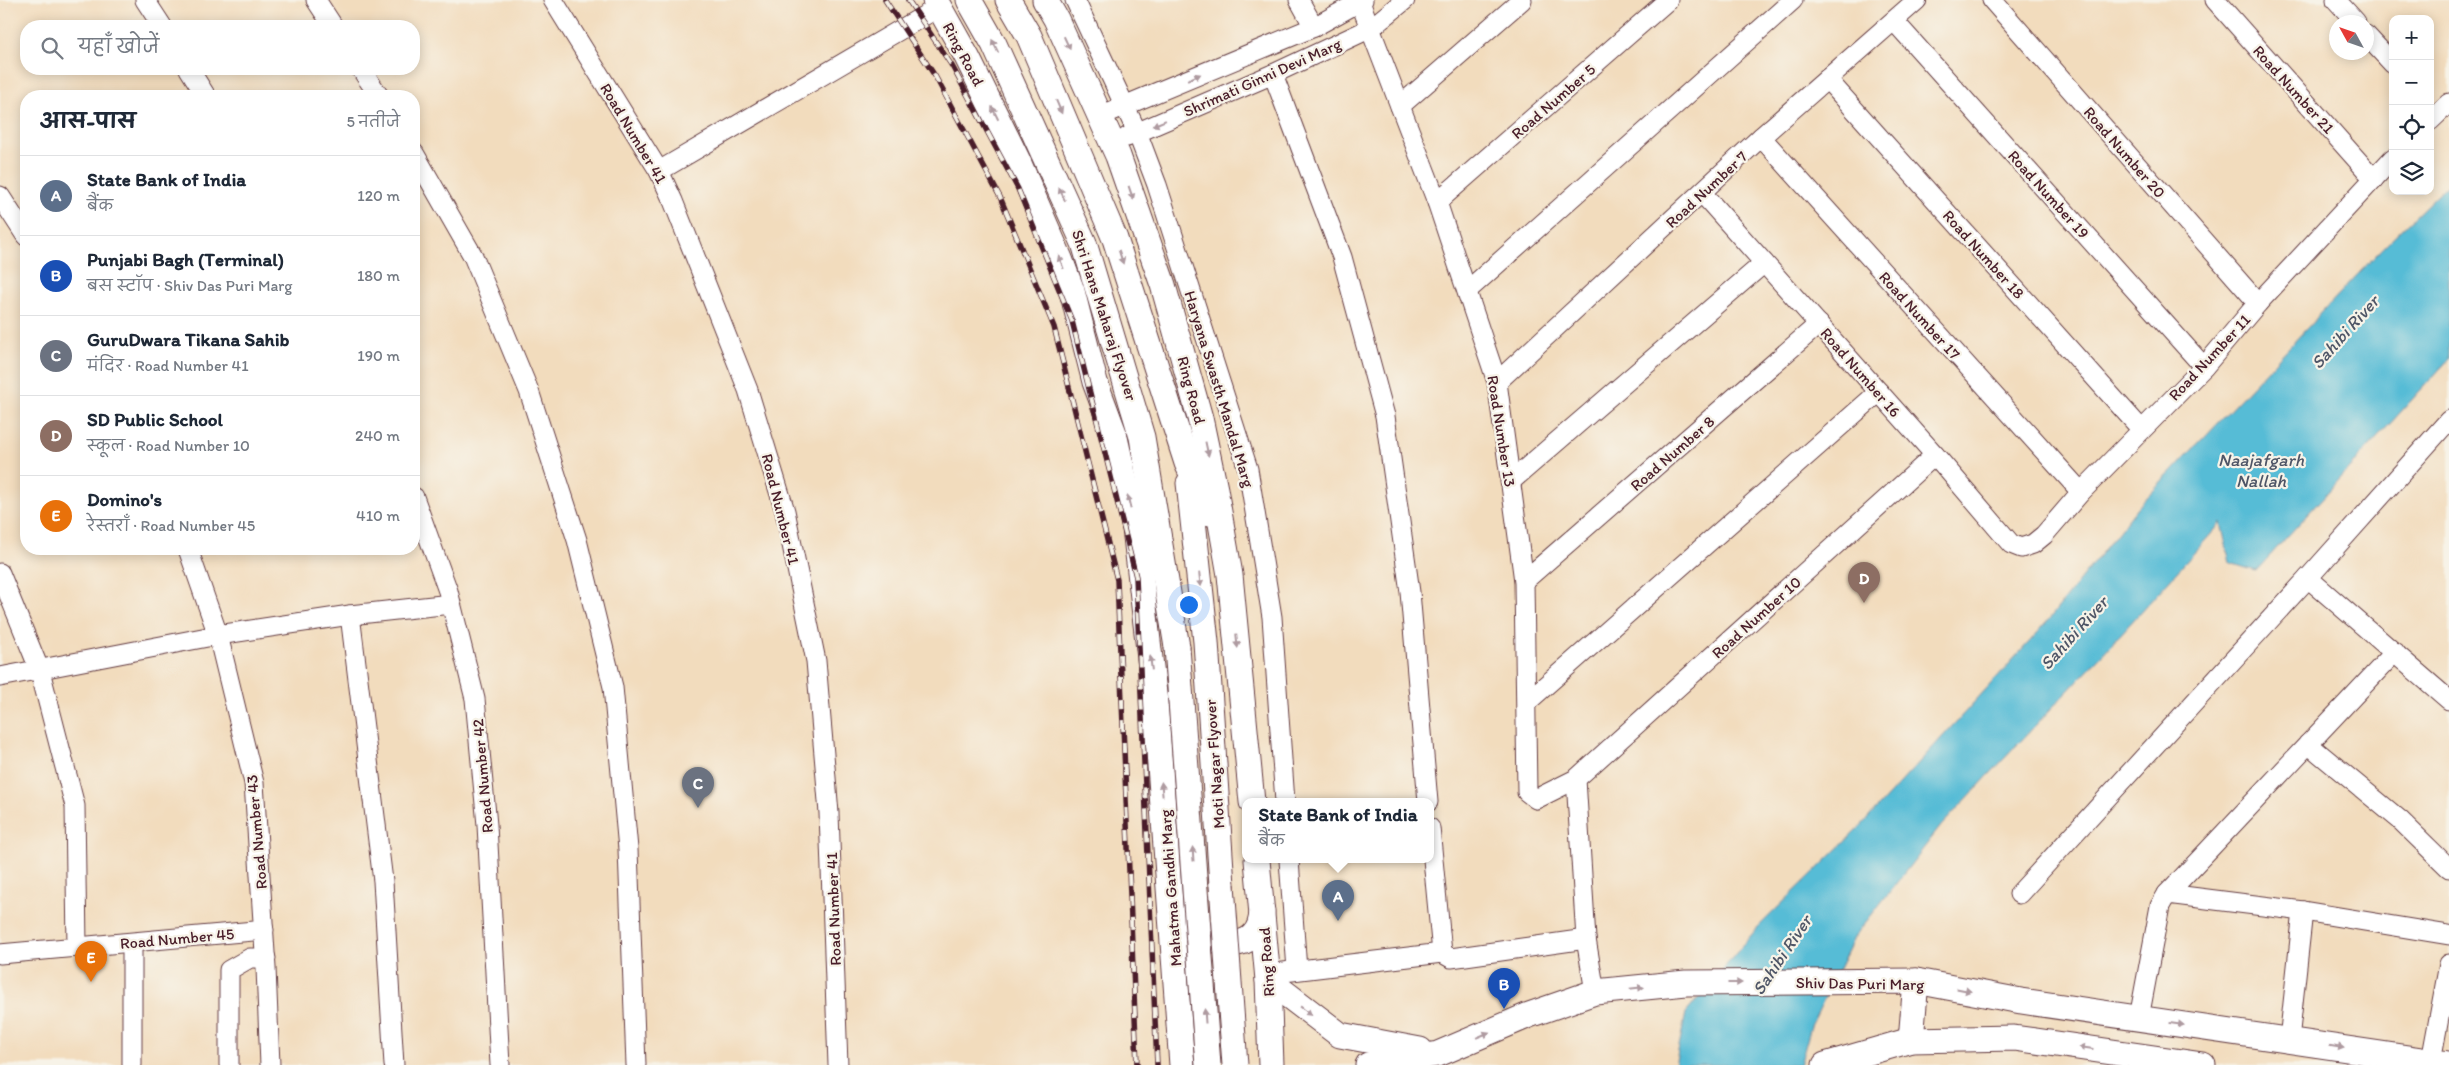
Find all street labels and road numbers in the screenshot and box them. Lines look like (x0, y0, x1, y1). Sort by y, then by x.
street label: Ring Road (939, 19, 988, 90)
street label: Shrimati Ginni Devi Marg (1180, 34, 1345, 121)
street label: Road Number 21 (2249, 41, 2339, 138)
street label: Road Number 5 (1507, 60, 1599, 143)
street label: Road Number 41 (596, 80, 671, 187)
street label: Road Number 20 (2080, 103, 2169, 202)
street label: Road Number 19 (2004, 146, 2093, 242)
street label: Road Number 7 (1662, 147, 1751, 232)
street label: Road Number 18 (1939, 206, 2029, 303)
street label: Shri Hans Maharaj Flyover (1068, 227, 1141, 403)
street label: Road Number 17 (1875, 267, 1964, 363)
street label: Haryana Swasth Mandal Marg (1180, 288, 1259, 491)
street label: Road Number 11 (2164, 310, 2255, 405)
street label: Road Number 16 (1817, 324, 1905, 421)
street label: Ring Road (1173, 354, 1210, 426)
street label: Road Number 13 (1483, 374, 1520, 489)
street label: Road Number 8 (1626, 411, 1718, 495)
street label: Road Number 41 (758, 452, 804, 567)
street label: Road Number 10 (1708, 572, 1805, 663)
street label: Moti Nagar Flyover (1200, 698, 1228, 829)
street label: Road Number 42 (468, 717, 497, 834)
street label: Road Number 43 (242, 774, 271, 890)
street label: Mahatma Gandhi Marg (1155, 808, 1185, 967)
street label: Road Number 41 (822, 851, 845, 966)
street label: Road Number 45 (119, 924, 235, 953)
street label: Ring Road (1255, 926, 1278, 997)
street label: Shiv Das Puri Marg (1796, 973, 1925, 994)

